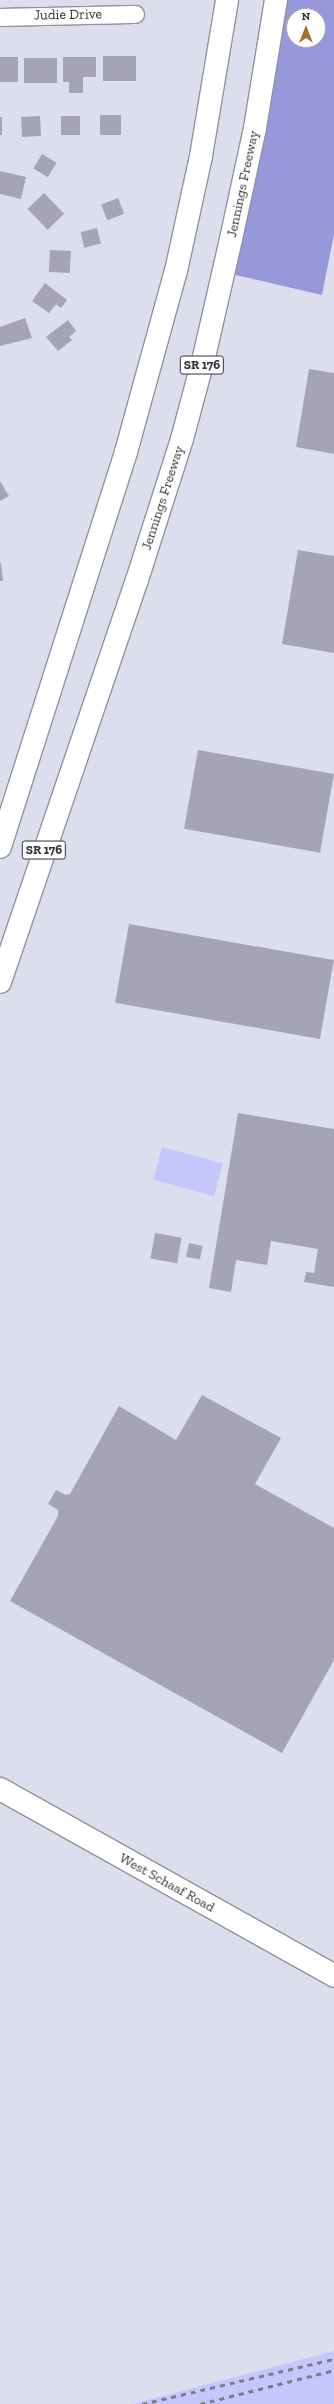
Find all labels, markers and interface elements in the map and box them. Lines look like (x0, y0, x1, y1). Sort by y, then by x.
street label: Judie Drive (34, 6, 102, 24)
north arrow (286, 8, 326, 48)
text: N (302, 10, 310, 23)
street label: Jennings Freeway (223, 129, 263, 239)
road number: SR 176 (179, 354, 225, 376)
street label: Jennings Freeway (138, 444, 188, 552)
road number: SR 176 (21, 839, 67, 861)
street label: West Schaaf Road (116, 1850, 218, 1916)

